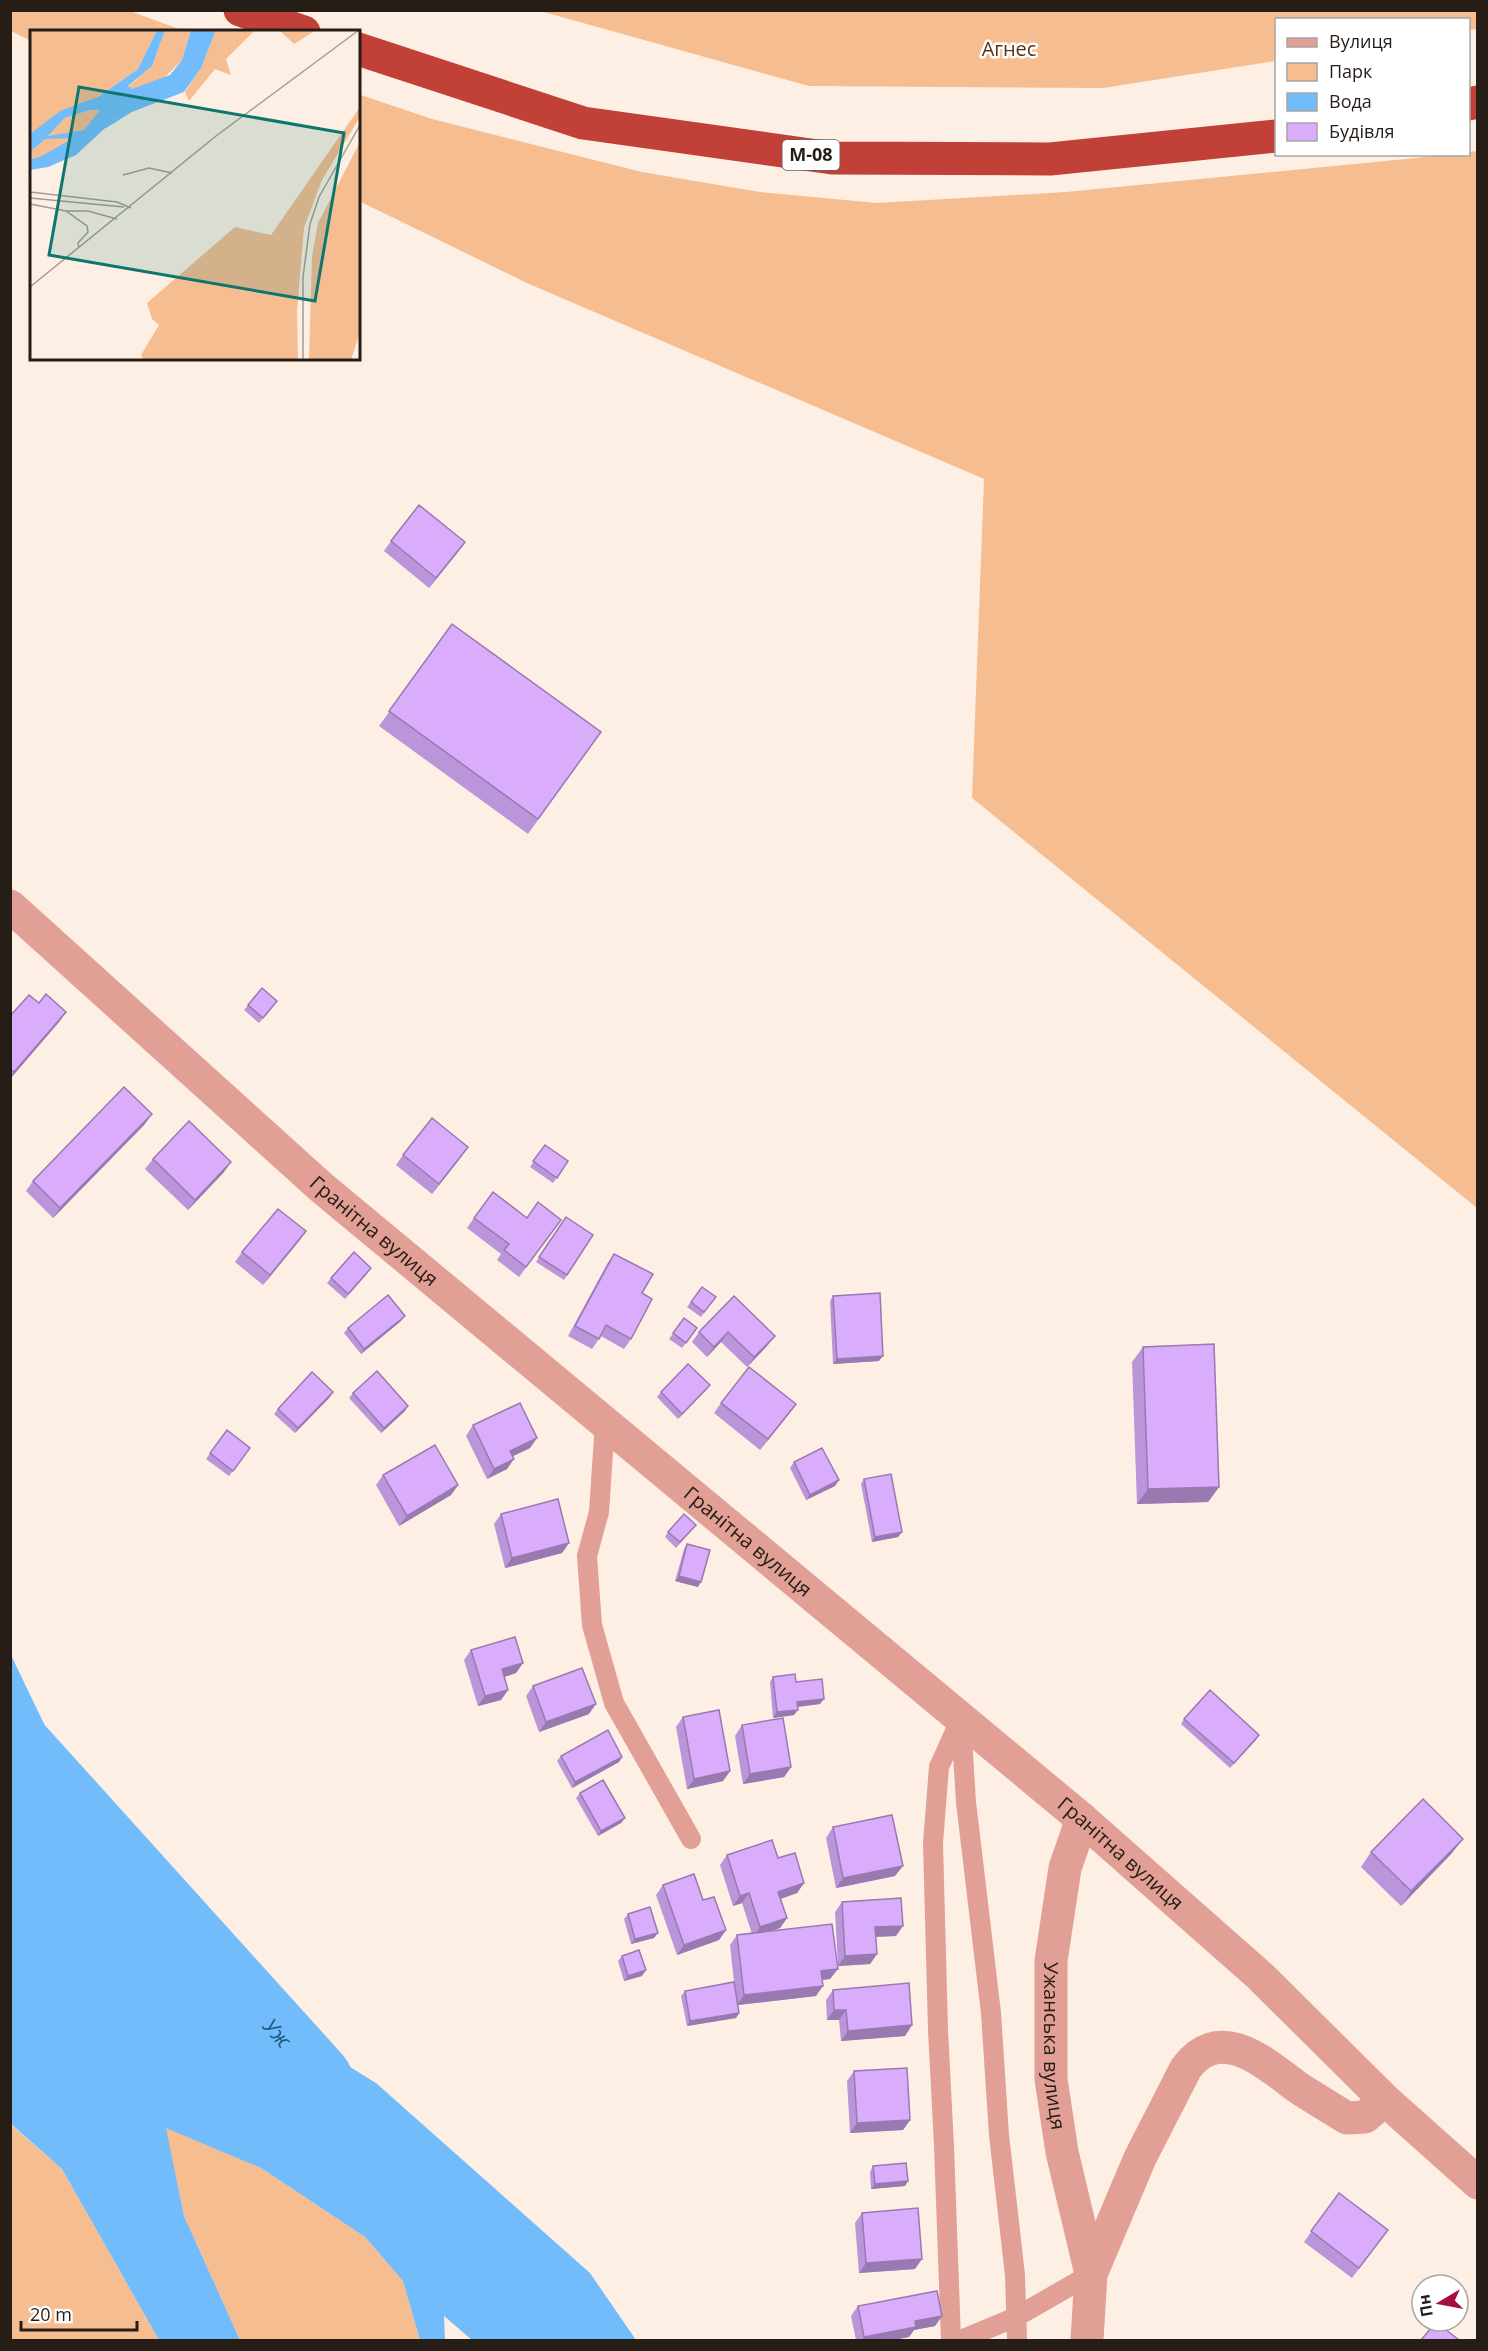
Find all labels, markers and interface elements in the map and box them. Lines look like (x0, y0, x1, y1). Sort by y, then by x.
legend (1275, 18, 1470, 156)
text: Вулиця (1329, 29, 1393, 53)
inset map (30, 30, 360, 360)
park label: Агнес (982, 35, 1036, 62)
text: Парк (1329, 59, 1373, 83)
text: Вода (1329, 89, 1372, 113)
text: Будівля (1329, 119, 1395, 143)
road number: М-08 (782, 140, 840, 170)
street label: Гранітна вулиця (304, 1169, 444, 1292)
street label: Гранітна вулиця (678, 1480, 818, 1602)
street label: Гранітна вулиця (1052, 1790, 1190, 1916)
street label: Ужанська вулиця (1038, 1962, 1072, 2132)
water label: Уж (257, 2012, 298, 2053)
north arrow (1410, 2273, 1470, 2333)
text: Пн (1412, 2293, 1438, 2319)
scale bar (21, 2294, 136, 2332)
text: 20 m (30, 2302, 72, 2326)

